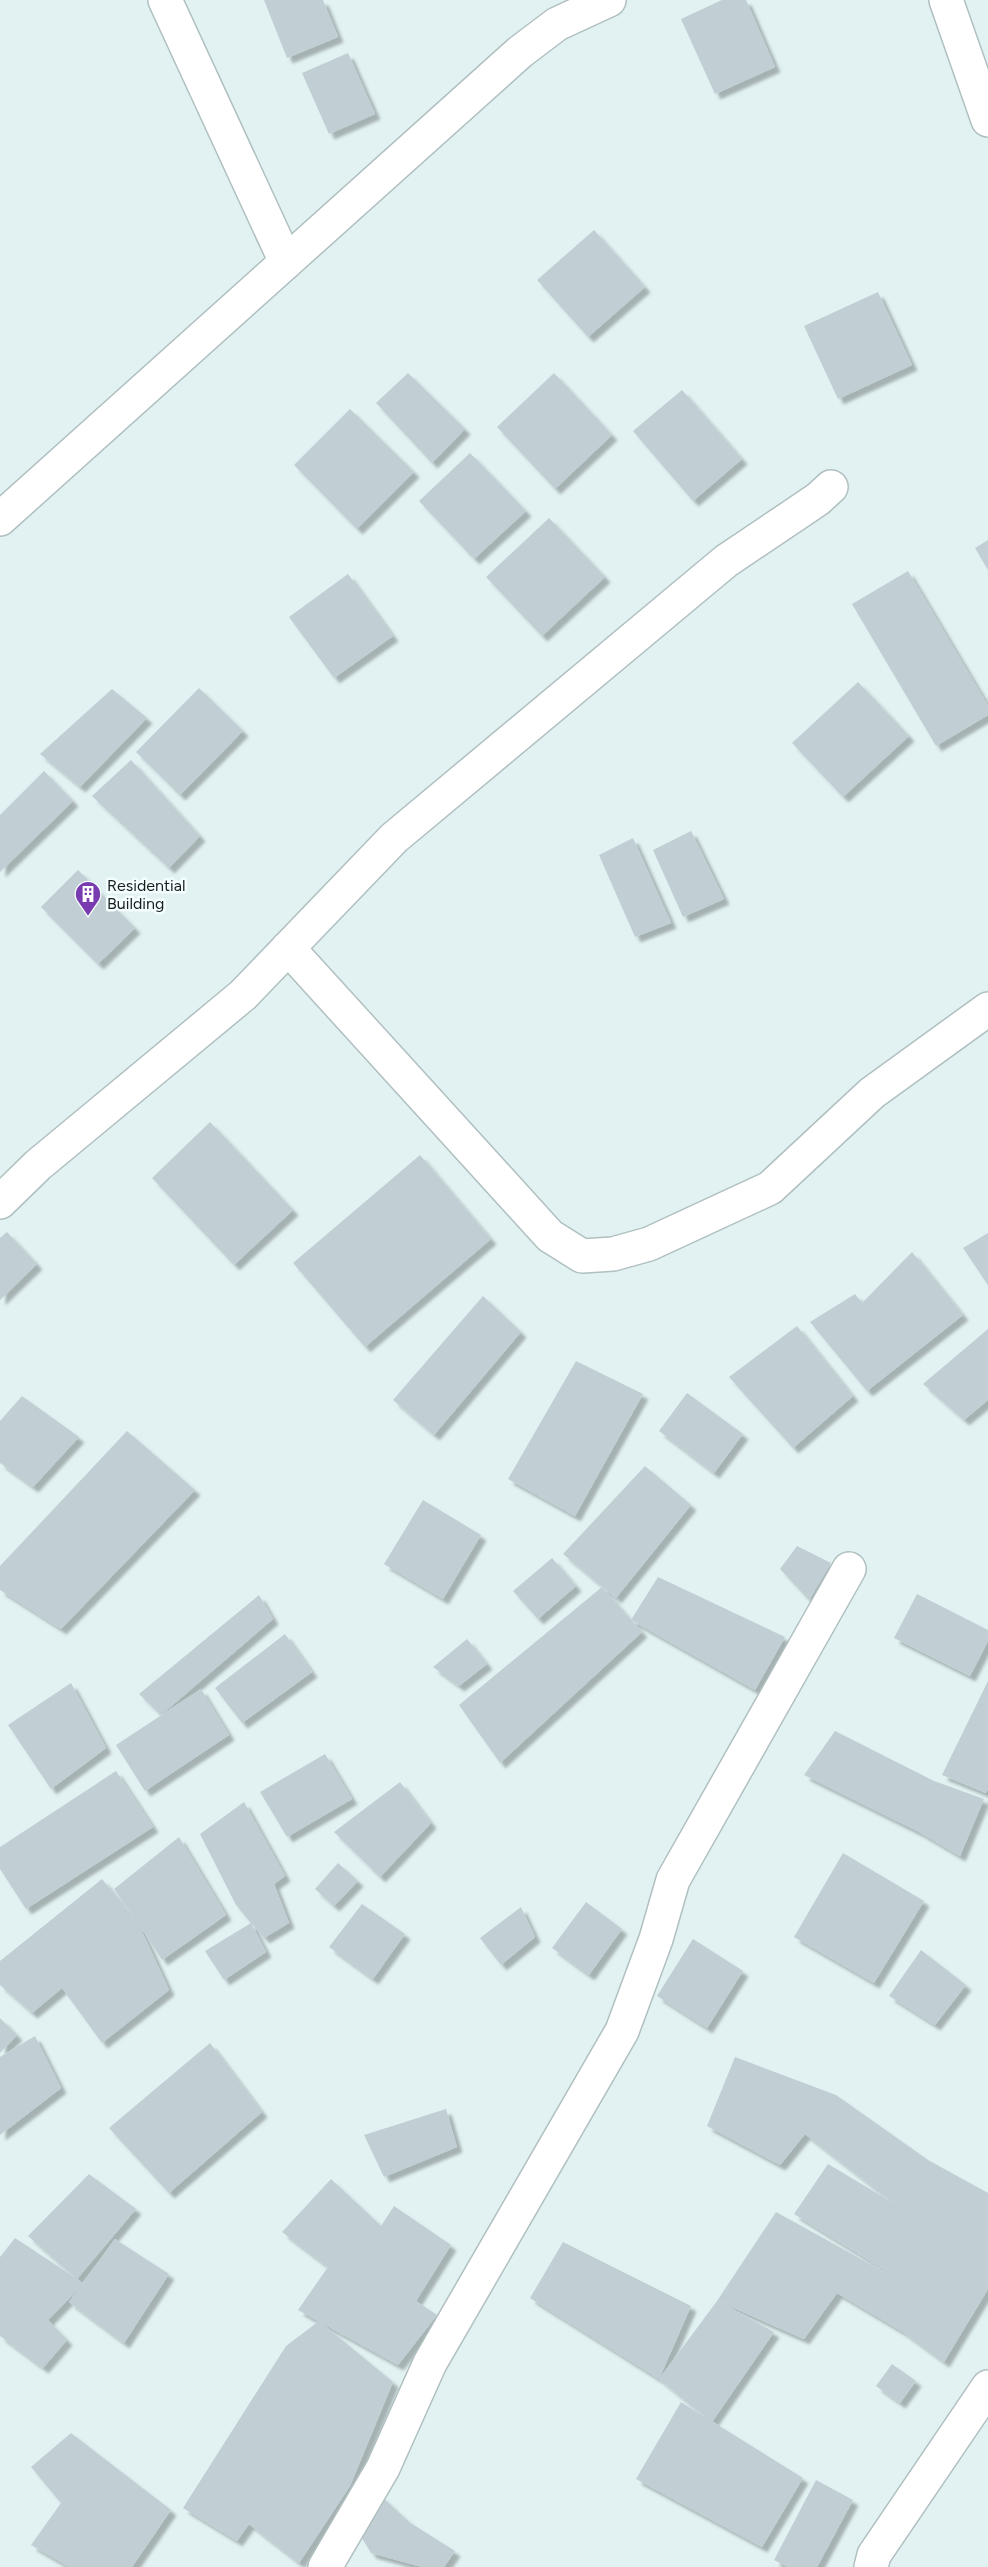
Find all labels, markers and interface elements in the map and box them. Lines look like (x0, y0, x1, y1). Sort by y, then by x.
place label: Residential Building (107, 876, 185, 913)
building icon: Residential Building (73, 879, 103, 917)

